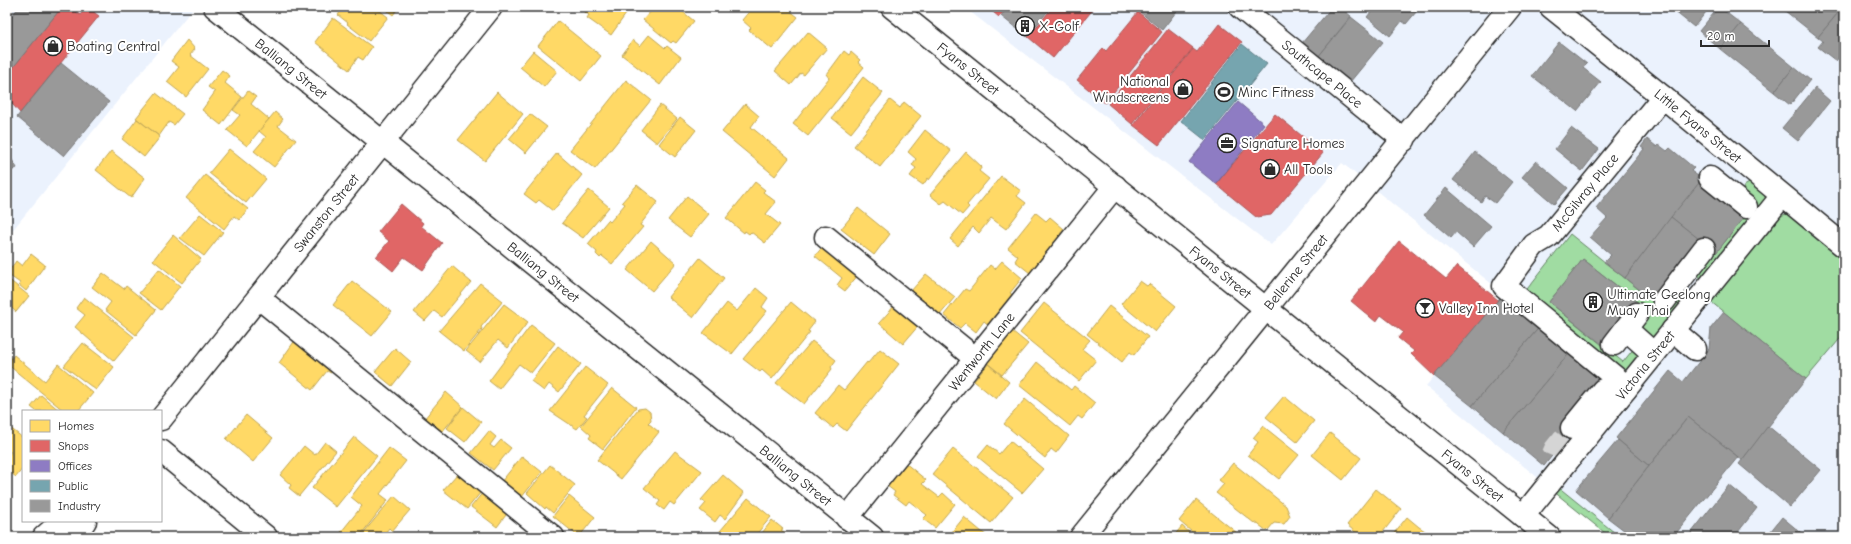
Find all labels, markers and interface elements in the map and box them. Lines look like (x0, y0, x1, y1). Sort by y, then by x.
building icon: X-Golf (1014, 15, 1036, 37)
place label: X-Golf (1039, 18, 1080, 35)
scale bar (1701, 22, 1769, 48)
text: 20 m (1707, 29, 1735, 43)
street label: Balliang Street (252, 34, 331, 103)
shop icon: Boating Central (42, 35, 64, 57)
street label: Southcape Place (1279, 36, 1366, 112)
place label: Boating Central (67, 38, 160, 55)
street label: Fyans Street (934, 38, 1003, 99)
place label: National Windscreens (1093, 73, 1169, 106)
shop icon: National Windscreens (1172, 78, 1194, 100)
sports icon: Minc Fitness (1213, 81, 1235, 103)
place label: Minc Fitness (1238, 84, 1314, 101)
street label: Little Fyans Street (1651, 85, 1746, 167)
office icon: Signature Homes (1216, 132, 1238, 154)
place label: Signature Homes (1241, 135, 1345, 152)
street label: McGilvray Place (1548, 150, 1622, 235)
shop icon: All Tools (1259, 158, 1281, 180)
place label: All Tools (1284, 161, 1333, 178)
street label: Swanston Street (290, 170, 363, 255)
street label: Bellerine Street (1260, 230, 1332, 313)
street label: Balliang Street (504, 238, 584, 307)
street label: Fyans Street (1186, 242, 1256, 303)
place label: Ultimate Geelong Muay Thai (1607, 286, 1711, 319)
building icon: Ultimate Geelong Muay Thai (1582, 291, 1604, 313)
bar icon: Valley Inn Hotel (1414, 297, 1436, 319)
place label: Valley Inn Hotel (1439, 300, 1534, 317)
street label: Wentworth Lane (945, 309, 1018, 394)
street label: Victoria Street (1612, 326, 1679, 403)
legend (22, 410, 162, 522)
text: Homes (58, 419, 94, 433)
text: Shops (58, 439, 89, 453)
street label: Balliang Street (756, 441, 836, 510)
street label: Fyans Street (1438, 445, 1508, 506)
text: Offices (58, 459, 92, 473)
text: Public (58, 479, 89, 493)
text: Industry (58, 499, 101, 513)

